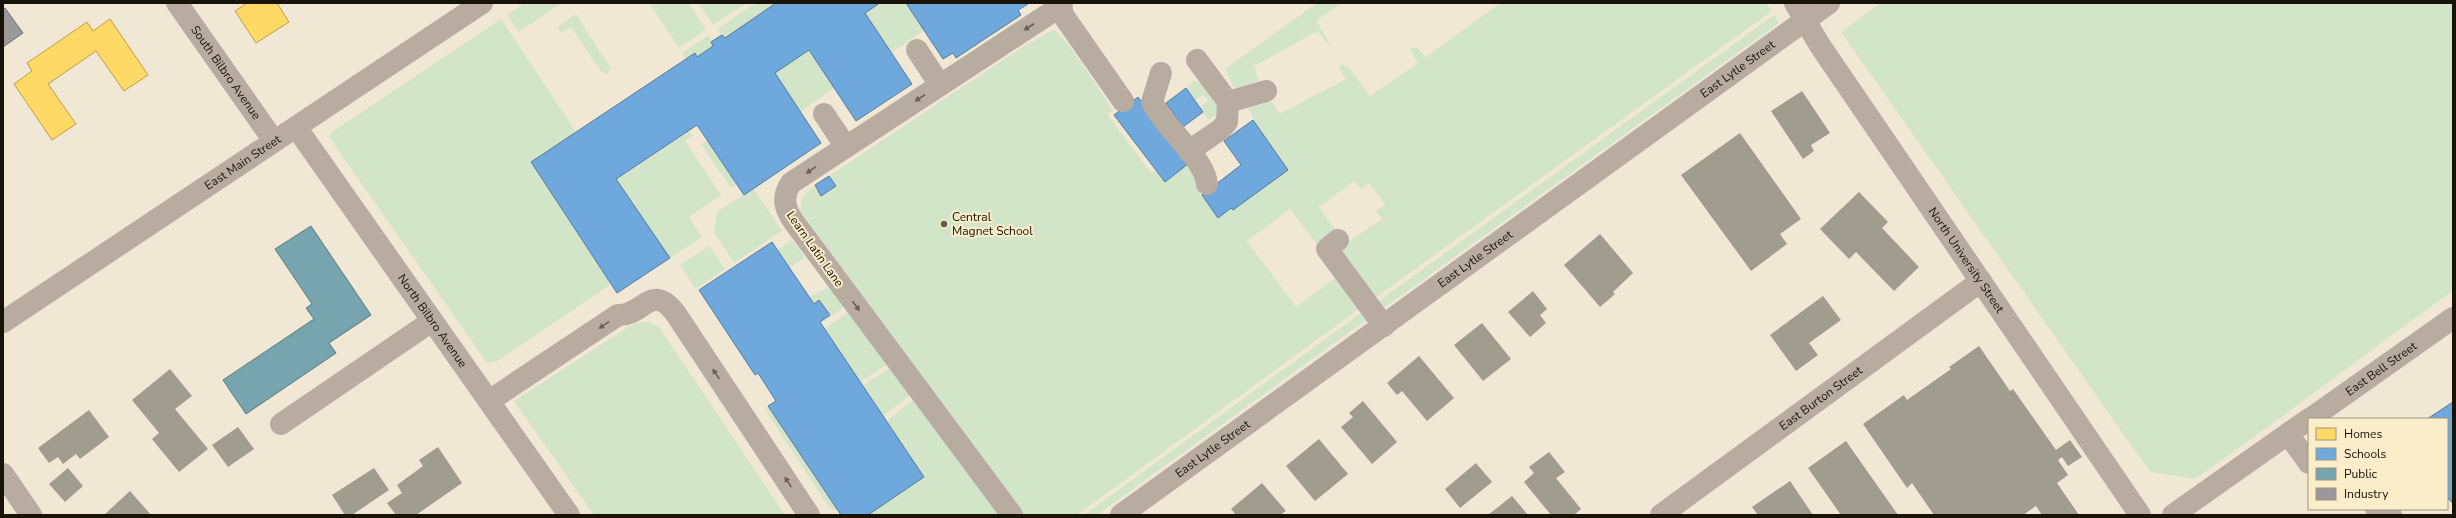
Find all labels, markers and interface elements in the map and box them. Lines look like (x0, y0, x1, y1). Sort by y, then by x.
street label: South Bilbro Avenue (187, 22, 264, 123)
one-way arrow (1023, 23, 1034, 31)
street label: East Lytle Street (1697, 36, 1779, 101)
one-way arrow (914, 95, 926, 102)
street label: East Main Street (201, 131, 285, 194)
one-way arrow (805, 166, 817, 173)
street label: North University Street (1925, 204, 2008, 317)
street label: Learn Latin Lane (783, 208, 847, 290)
place label: Central Magnet School (952, 209, 1033, 239)
marker: Central Magnet School (939, 219, 949, 229)
street label: East Lytle Street (1435, 226, 1516, 291)
street label: North Bilbro Avenue (394, 271, 471, 371)
one-way arrow (852, 301, 860, 312)
one-way arrow (598, 321, 609, 329)
street label: East Bell Street (2342, 338, 2421, 400)
street label: East Burton Street (1776, 362, 1866, 434)
one-way arrow (712, 369, 720, 379)
street label: East Lytle Street (1172, 416, 1254, 481)
legend (2308, 418, 2448, 510)
text: Homes (2344, 426, 2382, 442)
text: Schools (2344, 446, 2387, 462)
text: Public (2344, 466, 2378, 482)
one-way arrow (784, 476, 791, 488)
text: Industry (2344, 486, 2389, 502)

